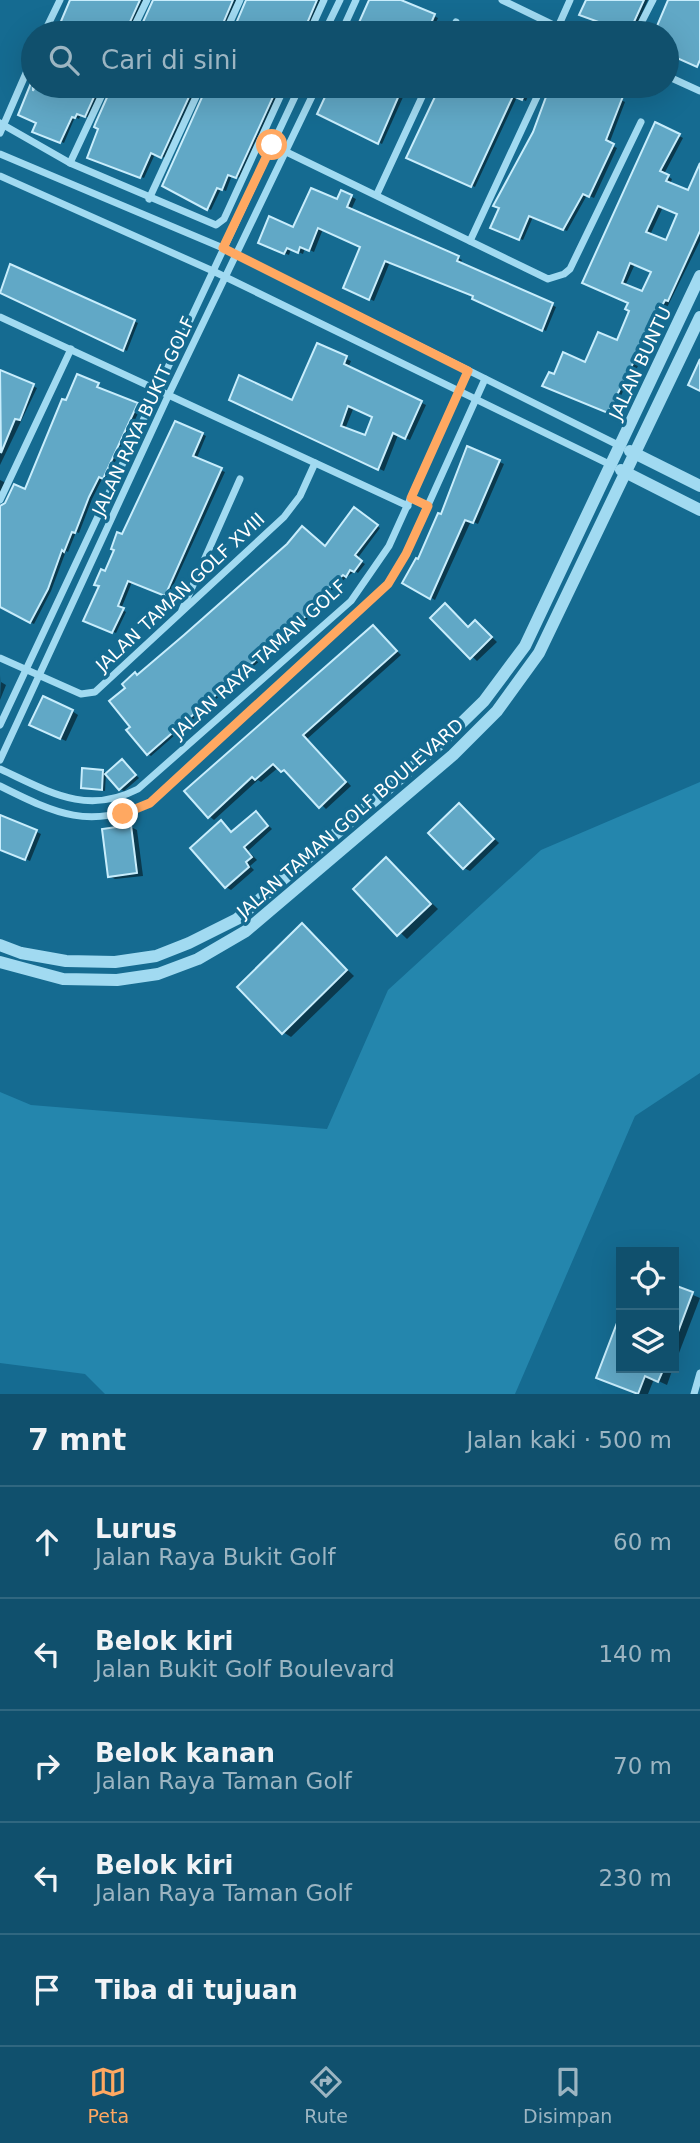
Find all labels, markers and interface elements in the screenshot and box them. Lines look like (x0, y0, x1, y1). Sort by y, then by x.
search box (21, 21, 679, 98)
icon: search (45, 41, 83, 79)
text: Cari di sini (101, 45, 238, 75)
route start (256, 129, 287, 160)
street label: JALAN BUNTU (604, 303, 675, 424)
street label: JALAN RAYA BUKIT GOLF (87, 313, 198, 520)
street label: JALAN TAMAN GOLF XVIII (91, 508, 269, 676)
street label: JALAN RAYA TAMAN GOLF (167, 575, 350, 743)
street label: JALAN TAMAN GOLF BOULEVARD (232, 714, 467, 923)
route end (107, 798, 138, 829)
map controls (616, 1247, 679, 1373)
button: locate (616, 1247, 679, 1310)
button: layers (616, 1310, 679, 1373)
text: 7 mnt (28, 1422, 126, 1457)
text: Jalan kaki · 500 m (466, 1427, 672, 1453)
text: Lurus (95, 1514, 177, 1544)
icon: ahead (28, 1523, 66, 1561)
text: 60 m (613, 1529, 672, 1555)
text: Jalan Raya Bukit Golf (95, 1544, 336, 1570)
text: Belok kiri (95, 1626, 234, 1656)
icon: left (28, 1635, 66, 1673)
text: 140 m (598, 1641, 672, 1667)
text: Jalan Bukit Golf Boulevard (95, 1656, 395, 1682)
text: Belok kanan (95, 1738, 275, 1768)
icon: right (28, 1747, 66, 1785)
text: 70 m (613, 1753, 672, 1779)
text: Jalan Raya Taman Golf (95, 1768, 352, 1794)
text: Belok kiri (95, 1850, 234, 1880)
icon: left (28, 1859, 66, 1897)
text: 230 m (598, 1865, 672, 1891)
text: Jalan Raya Taman Golf (95, 1880, 352, 1906)
icon: arrive (28, 1971, 66, 2009)
text: Tiba di tujuan (95, 1975, 298, 2005)
tab: Peta (88, 2063, 129, 2127)
tab: Rute (304, 2063, 348, 2127)
tab: Disimpan (523, 2063, 612, 2127)

